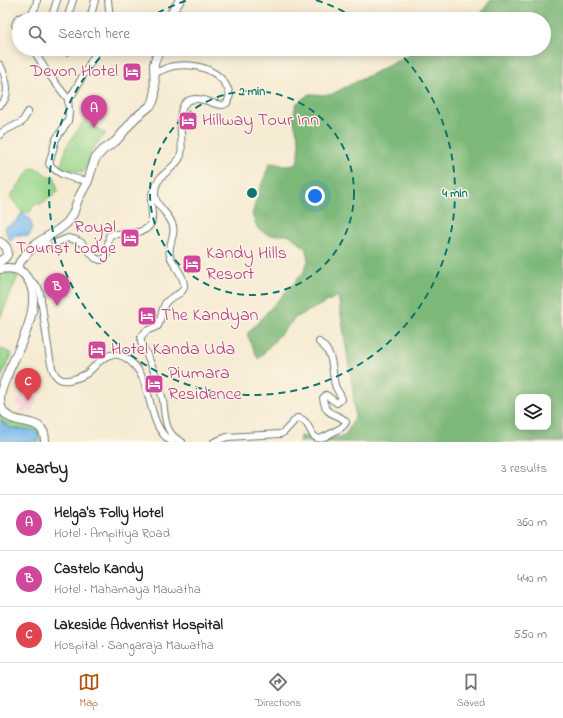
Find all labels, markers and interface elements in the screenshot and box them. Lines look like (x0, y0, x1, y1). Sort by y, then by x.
search box (12, 12, 551, 56)
icon: search (26, 23, 48, 45)
text: Search here (58, 23, 130, 45)
place label: Devon Hotel (29, 59, 118, 85)
hotel icon: Devon Hotel (121, 61, 143, 83)
text: 2 min (238, 83, 265, 101)
pin: A (81, 95, 107, 128)
place label: Hillway Tour Inn (202, 108, 319, 134)
hotel icon: Hillway Tour Inn (177, 110, 199, 132)
text: 4 min (441, 185, 468, 203)
centre of rings (245, 186, 259, 200)
your location (305, 186, 325, 206)
place label: Royal Tourist Lodge (16, 215, 117, 263)
hotel icon: Royal Tourist Lodge (119, 227, 141, 249)
place label: Kandy Hills Resort (206, 241, 287, 288)
hotel icon: Kandy Hills Resort (181, 253, 203, 275)
pin: B (44, 273, 70, 306)
place label: The Kandyan (161, 303, 259, 329)
hotel icon: The Kandyan (136, 305, 158, 327)
place label: Hotel Kanda Uda (111, 337, 235, 363)
hotel icon: Hotel Kanda Uda (86, 339, 108, 361)
place label: Piumara Residence (168, 361, 242, 408)
pin: C (15, 368, 41, 401)
hotel icon: Piumara Residence (143, 373, 165, 395)
map controls (515, 394, 551, 430)
button: layers (515, 394, 551, 430)
text: Nearby (16, 456, 68, 481)
text: 3 results (501, 459, 547, 478)
text: Helga's Folly Hotel (54, 502, 163, 524)
text: A (25, 513, 33, 532)
text: 360 m (517, 513, 547, 532)
text: Hotel · Ampitiya Road (54, 524, 170, 543)
text: Castelo Kandy (54, 558, 143, 580)
text: B (25, 569, 33, 588)
text: 440 m (517, 569, 547, 588)
text: Hotel · Mahamaya Mawatha (54, 580, 201, 599)
text: Lakeside Adventist Hospital (54, 614, 223, 636)
text: C (25, 625, 33, 644)
text: 550 m (513, 625, 547, 644)
text: Hospital · Sangaraja Mawatha (54, 636, 214, 655)
tab: Map (78, 671, 100, 711)
tab: Directions (255, 671, 301, 711)
tab: Saved (457, 671, 485, 711)

